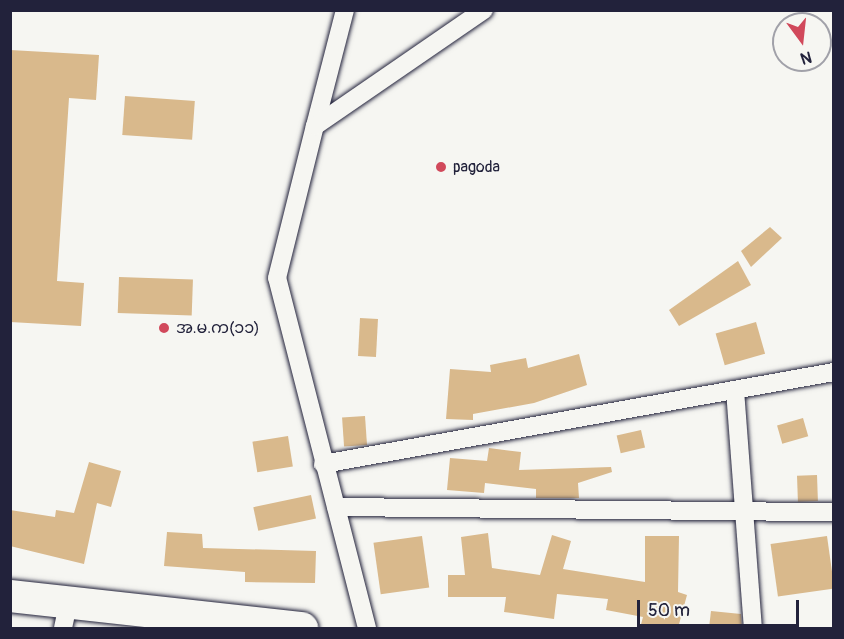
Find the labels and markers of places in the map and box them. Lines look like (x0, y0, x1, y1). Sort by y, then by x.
place label: pagoda (453, 157, 500, 177)
marker: pagoda (434, 160, 448, 174)
place label: အ.မ.က(၁၁) (176, 318, 260, 338)
marker: အ.မ.က(၁၁) (157, 321, 171, 335)

